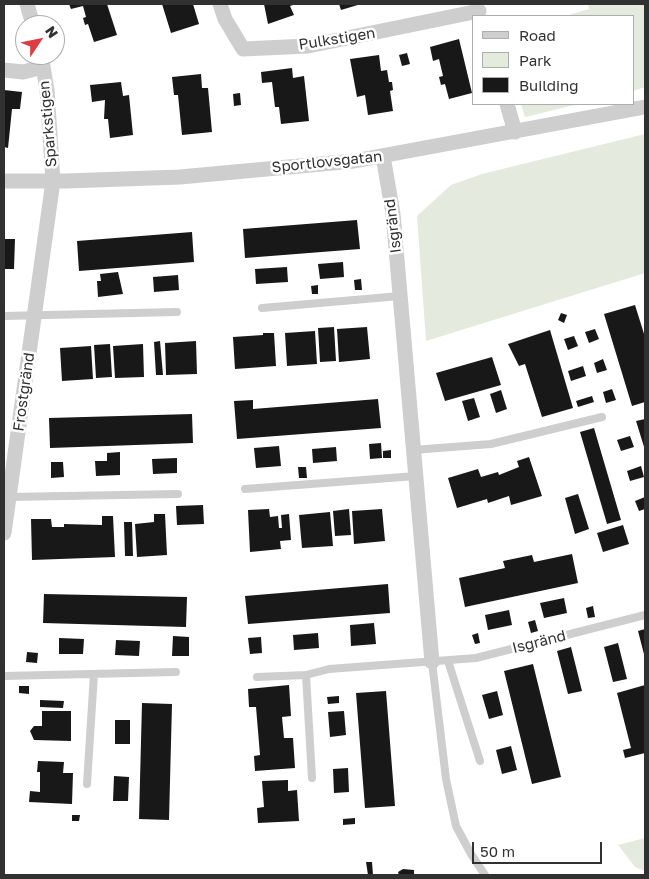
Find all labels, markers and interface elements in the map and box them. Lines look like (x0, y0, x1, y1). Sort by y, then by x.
north arrow (15, 15, 65, 65)
legend (472, 15, 634, 105)
text: N (42, 23, 62, 41)
street label: Pulkstigen (297, 24, 377, 54)
text: Road (519, 26, 556, 44)
text: Park (519, 51, 551, 69)
text: Building (519, 76, 579, 94)
street label: Sparkstigen (35, 80, 61, 168)
street label: Sportlovsgatan (271, 147, 383, 177)
street label: Isgränd (381, 198, 405, 254)
street label: Frostgränd (10, 351, 38, 433)
street label: Isgränd (510, 627, 568, 657)
scale bar (474, 832, 604, 864)
text: 50 m (480, 842, 515, 860)

